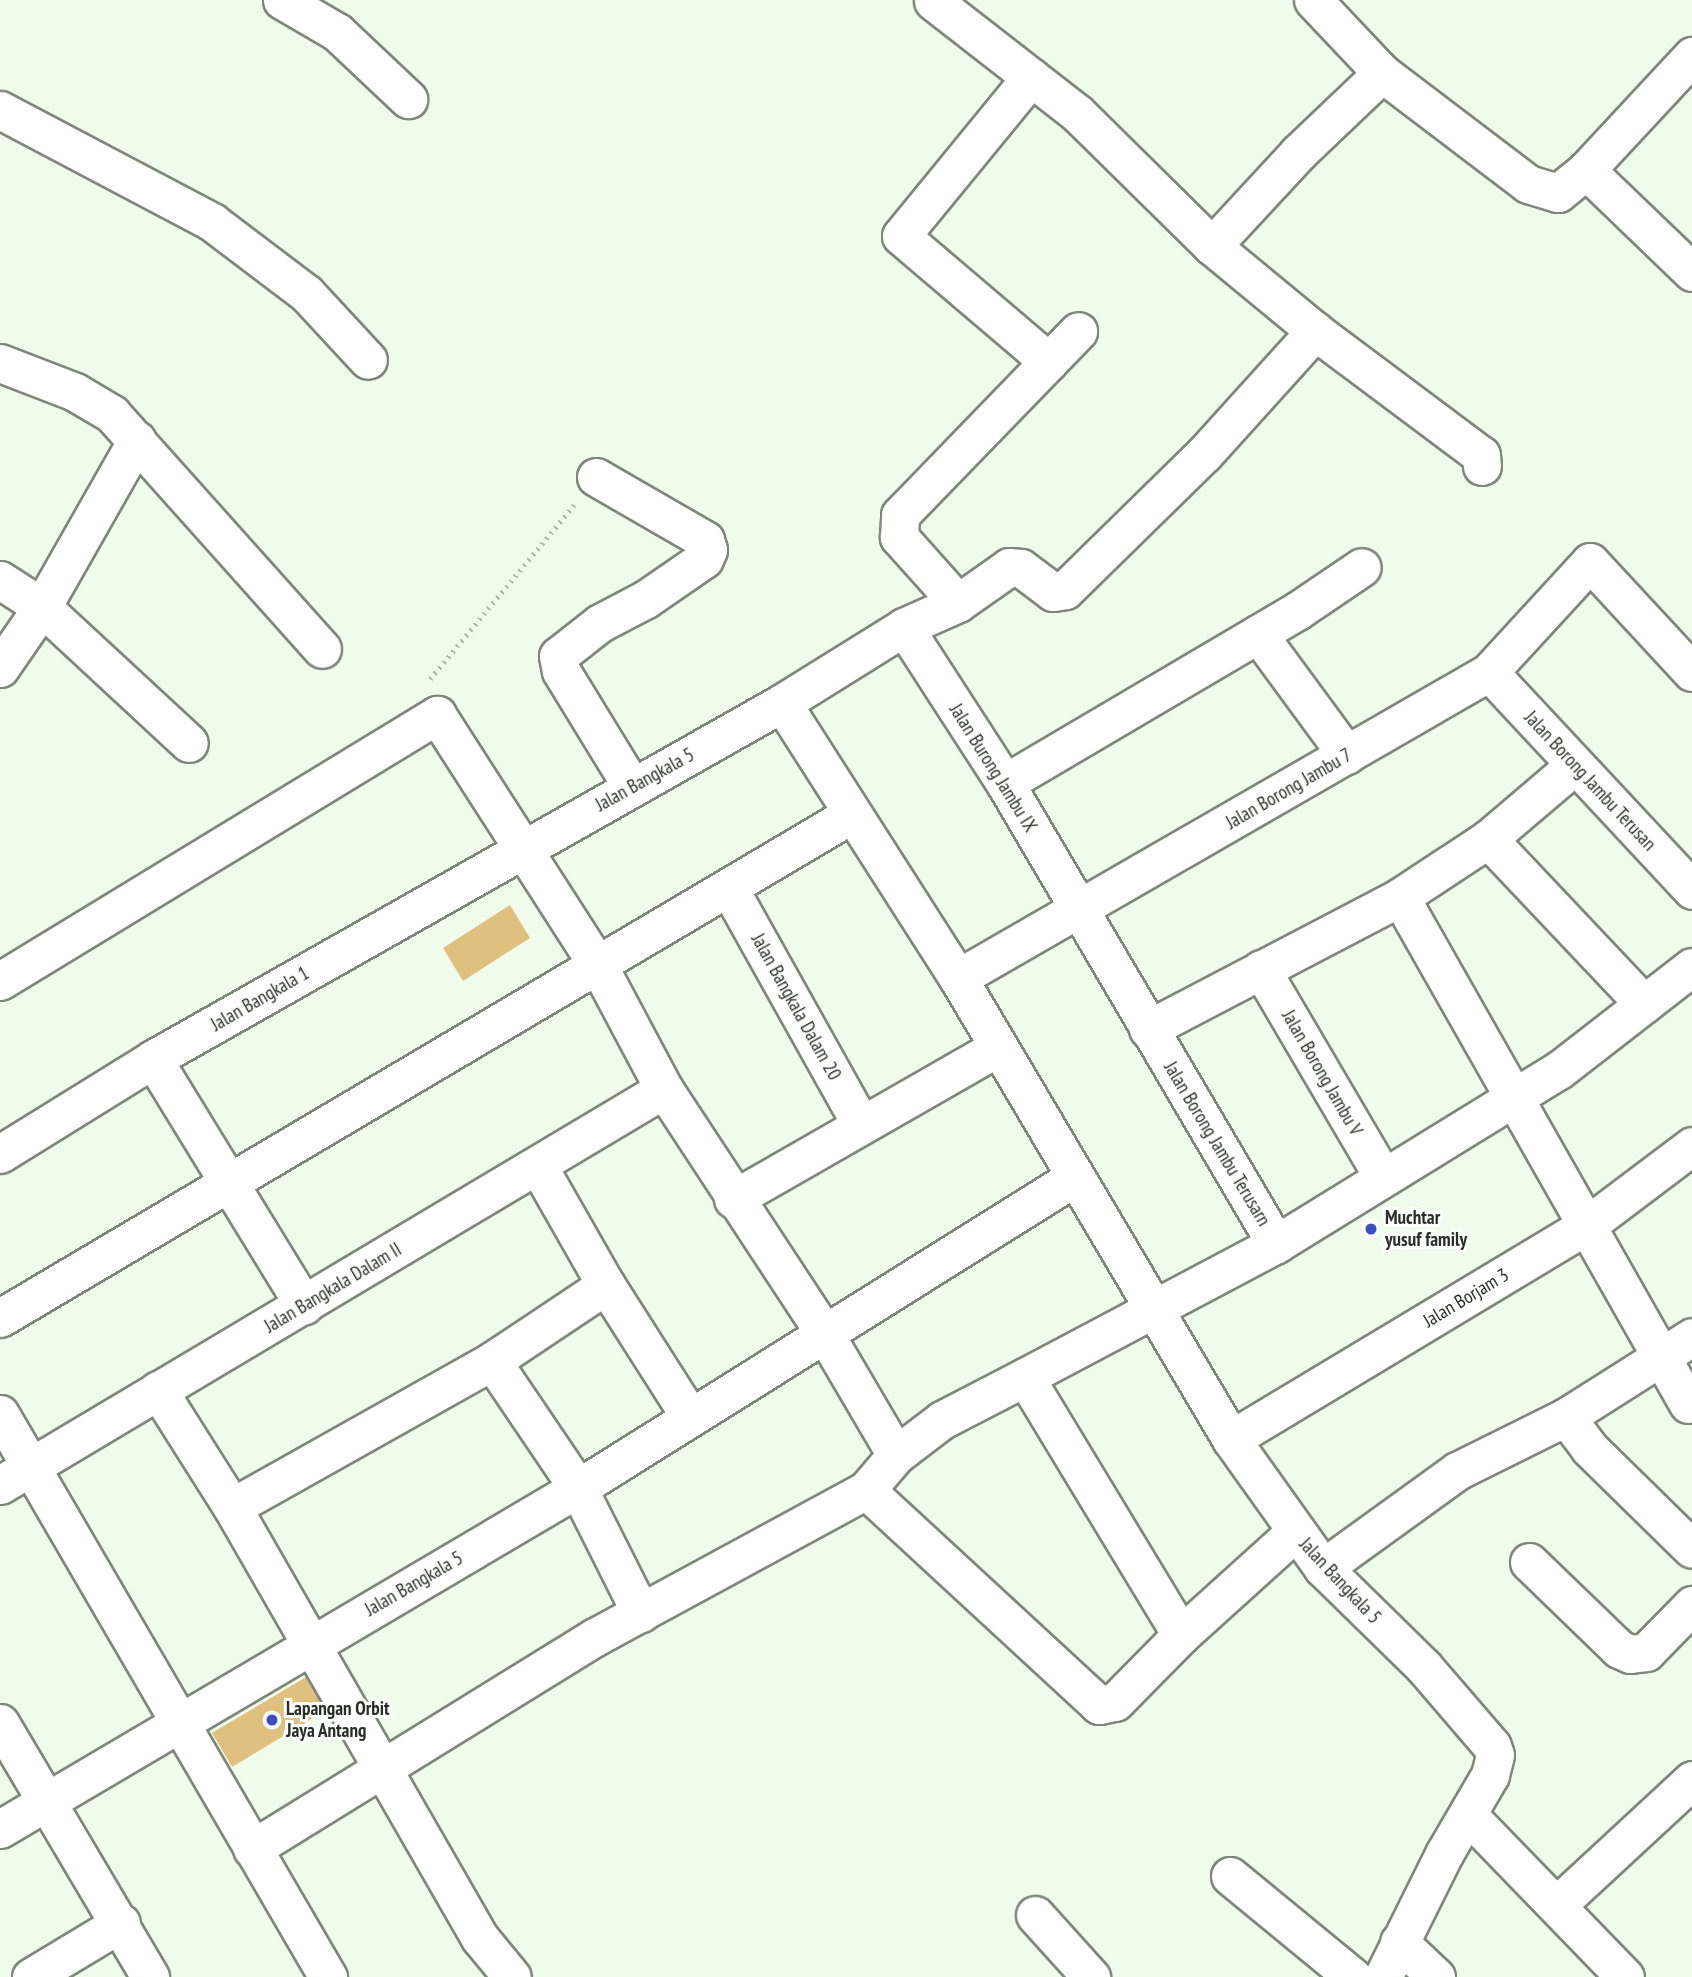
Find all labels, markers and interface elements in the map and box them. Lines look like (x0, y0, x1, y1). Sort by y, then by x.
street label: Jalan Burong Jambu IX (944, 700, 1042, 836)
street label: Jalan Borong Jambu Terusan (1519, 706, 1661, 856)
street label: Jalan Bangkala 5 (592, 744, 698, 816)
street label: Jalan Borong Jambu 7 (1222, 744, 1356, 834)
street label: Jalan Bangkala Dalam 20 (746, 930, 846, 1084)
street label: Jalan Bangkala 1 (207, 962, 313, 1036)
street label: Jalan Borong Jambu V (1277, 1006, 1367, 1140)
street label: Jalan Borong Jambu Terusarn (1159, 1057, 1275, 1231)
place label: Muchtar yusuf family (1385, 1207, 1467, 1251)
marker: Muchtar yusuf family (1363, 1221, 1379, 1237)
street label: Jalan Bangkala Dalam II (260, 1238, 406, 1338)
street label: Jalan Borjam 3 (1419, 1264, 1513, 1332)
street label: Jalan Bangkala 5 (1294, 1533, 1386, 1629)
street label: Jalan Bangkala 5 (361, 1547, 467, 1621)
place label: Lapangan Orbit Jaya Antang (286, 1698, 390, 1742)
marker: Lapangan Orbit Jaya Antang (264, 1712, 280, 1728)

